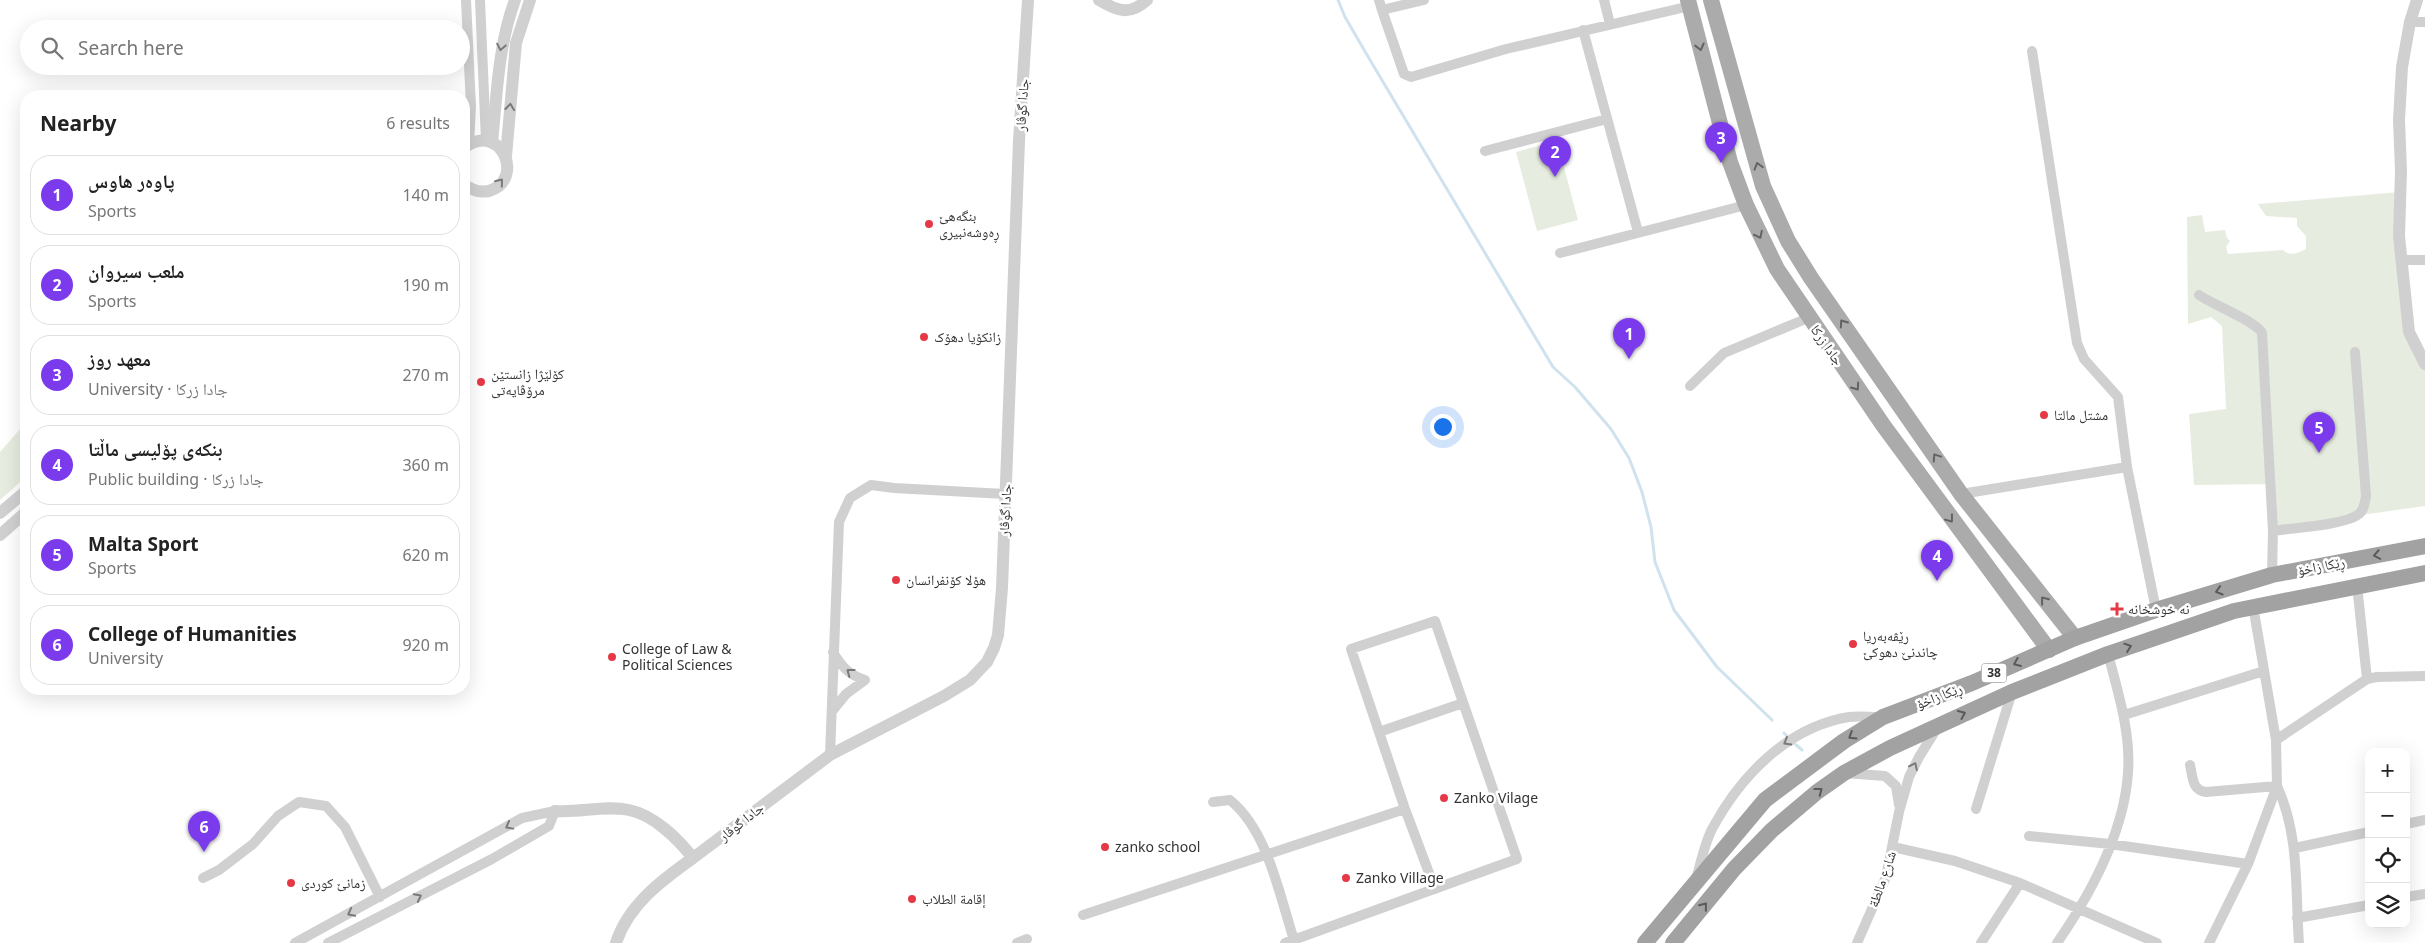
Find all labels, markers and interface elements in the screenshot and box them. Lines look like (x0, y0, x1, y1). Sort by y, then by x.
search box (20, 20, 470, 75)
icon: search (38, 34, 66, 62)
text: Search here (78, 35, 184, 61)
one-way arrow (497, 42, 507, 51)
one-way arrow (1694, 43, 1705, 52)
street label: جادا گوڤار (1010, 78, 1033, 133)
one-way arrow (504, 103, 515, 111)
text: Nearby (40, 109, 116, 137)
text: 6 results (386, 112, 450, 134)
pin: 3 (1705, 122, 1737, 163)
pin: 2 (1539, 136, 1571, 177)
one-way arrow (1753, 163, 1763, 171)
text: پاوەر هاوس (88, 168, 175, 194)
one-way arrow (495, 178, 504, 187)
text: 1 (52, 184, 62, 206)
text: 140 m (402, 184, 449, 206)
text: Sports (88, 200, 136, 222)
place label: بنگه‌هێ ڕه‌وشه‌نبیرى (939, 206, 1000, 244)
marker: بنگه‌هێ ڕه‌وشه‌نبیرى (923, 218, 935, 230)
one-way arrow (1753, 230, 1763, 239)
text: ملعب سيروان (88, 258, 185, 284)
text: 2 (52, 274, 62, 296)
text: 190 m (402, 274, 449, 296)
text: Sports (88, 290, 136, 312)
pin: 1 (1613, 318, 1645, 359)
one-way arrow (1840, 319, 1849, 329)
street label: جادا زرکا (1807, 321, 1848, 369)
place label: زانکۆیا دهۆک (934, 327, 1001, 346)
marker: زانکۆیا دهۆک (918, 331, 930, 343)
text: معهد روز (88, 346, 151, 372)
text: 3 (52, 364, 62, 386)
text: 270 m (402, 364, 449, 386)
place label: كۆلێژا زانستێن مرۆڤایەتی (491, 364, 564, 399)
marker: كۆلێژا زانستێن مرۆڤایەتی (475, 376, 487, 388)
text: University · جادا زرکا (88, 378, 228, 400)
one-way arrow (1850, 381, 1859, 390)
place label: مشتل مالتا (2054, 405, 2108, 424)
marker: مشتل مالتا (2038, 409, 2050, 421)
pin: 5 (2303, 412, 2335, 453)
your location (1430, 414, 1456, 440)
text: بنکەی پۆلیسی ماڵتا (88, 436, 222, 462)
one-way arrow (1933, 453, 1942, 462)
text: 4 (52, 454, 62, 476)
text: 360 m (402, 454, 449, 476)
text: Public building · جادا زرکا (88, 468, 264, 490)
street label: جادا گوڤار (994, 483, 1015, 538)
one-way arrow (1945, 513, 1953, 522)
text: Malta Sport (88, 531, 199, 557)
pin: 4 (1921, 540, 1953, 581)
text: 5 (52, 544, 62, 566)
text: 620 m (402, 544, 449, 566)
one-way arrow (2373, 549, 2382, 560)
street label: ڕێکا زاخۆ (2296, 552, 2347, 582)
text: Sports (88, 557, 136, 579)
place label: هۆلا كۆنفرانسان (906, 570, 986, 589)
marker: هۆلا كۆنفرانسان (890, 574, 902, 586)
one-way arrow (2215, 585, 2224, 595)
one-way arrow (2042, 597, 2050, 606)
place label: نه خوشخانه (2128, 599, 2190, 618)
marker: نه خوشخانه (2110, 602, 2124, 616)
text: College of Humanities (88, 621, 297, 647)
place label: رێڤەبەریا چاندنێ دهوکێ (1863, 626, 1938, 661)
text: 6 (52, 634, 62, 656)
text: 920 m (402, 634, 449, 656)
marker: رێڤەبەریا چاندنێ دهوکێ (1847, 638, 1859, 650)
place label: College of Law & Political Sciences (622, 639, 733, 674)
one-way arrow (2124, 643, 2132, 653)
text: University (88, 647, 163, 669)
marker: College of Law & Political Sciences (606, 651, 618, 663)
one-way arrow (2013, 657, 2022, 668)
road number: 38 (1982, 664, 2006, 682)
one-way arrow (847, 670, 856, 678)
street label: ڕێکا زاخۆ (1913, 678, 1966, 716)
one-way arrow (1957, 710, 1966, 721)
one-way arrow (1849, 730, 1858, 739)
one-way arrow (1783, 736, 1792, 746)
map controls (2365, 748, 2410, 928)
button: + (2365, 748, 2410, 793)
one-way arrow (1908, 762, 1918, 771)
place label: Zanko Vilage (1454, 788, 1538, 807)
one-way arrow (1813, 788, 1823, 797)
marker: Zanko Vilage (1438, 792, 1450, 804)
button: − (2365, 793, 2410, 838)
street label: جادا گوڤار (713, 798, 767, 846)
pin: 6 (188, 811, 220, 852)
one-way arrow (505, 820, 514, 830)
place label: zanko school (1115, 837, 1200, 856)
button: locate (2365, 838, 2410, 883)
marker: zanko school (1099, 841, 1111, 853)
street label: شارع مالطة (1863, 848, 1901, 910)
place label: Zanko Village (1356, 868, 1444, 887)
marker: Zanko Village (1340, 872, 1352, 884)
place label: زمانێ کوردی (301, 873, 366, 892)
marker: زمانێ کوردی (285, 877, 297, 889)
button: layers (2365, 883, 2410, 928)
place label: إقامة الطلاب (922, 889, 986, 909)
one-way arrow (413, 893, 422, 903)
marker: إقامة الطلاب (906, 893, 918, 905)
one-way arrow (1699, 902, 1708, 911)
one-way arrow (347, 907, 356, 917)

